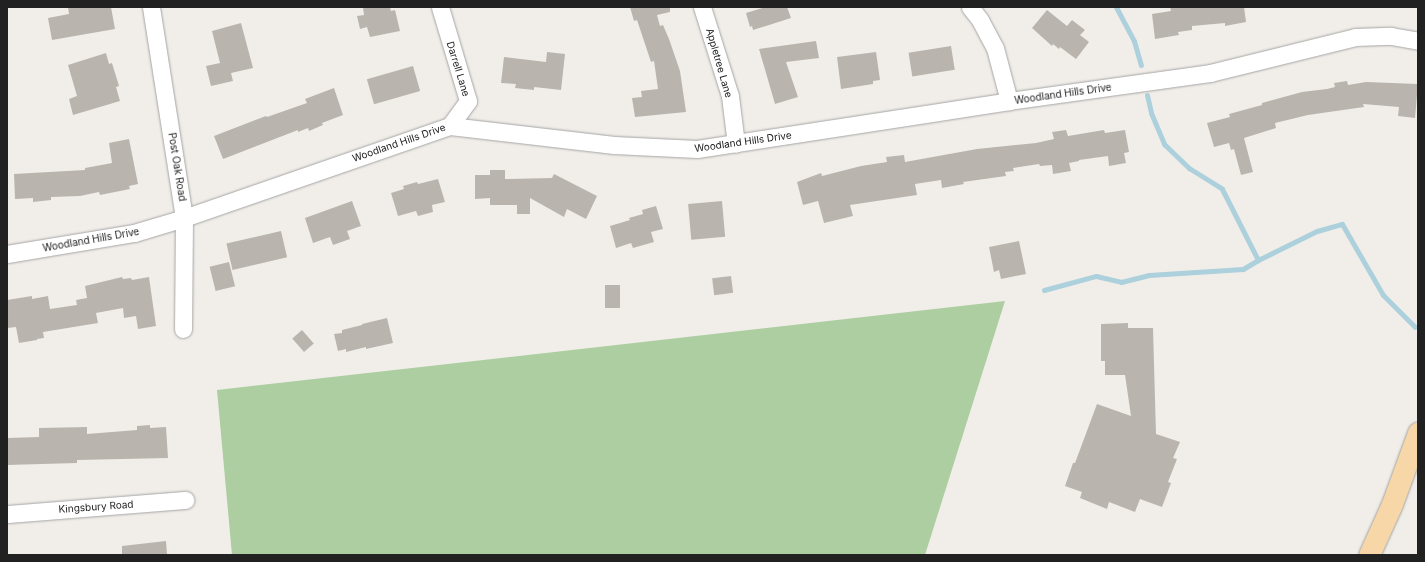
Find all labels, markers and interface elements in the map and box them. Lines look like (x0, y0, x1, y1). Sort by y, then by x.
street label: Appletree Lane (703, 27, 735, 99)
street label: Darrell Lane (444, 40, 472, 98)
street label: Woodland Hills Drive (1014, 81, 1112, 107)
street label: Woodland Hills Drive (351, 121, 447, 165)
street label: Woodland Hills Drive (694, 129, 792, 155)
street label: Post Oak Road (166, 132, 188, 202)
street label: Woodland Hills Drive (42, 226, 140, 254)
street label: Kingsbury Road (58, 498, 134, 516)

